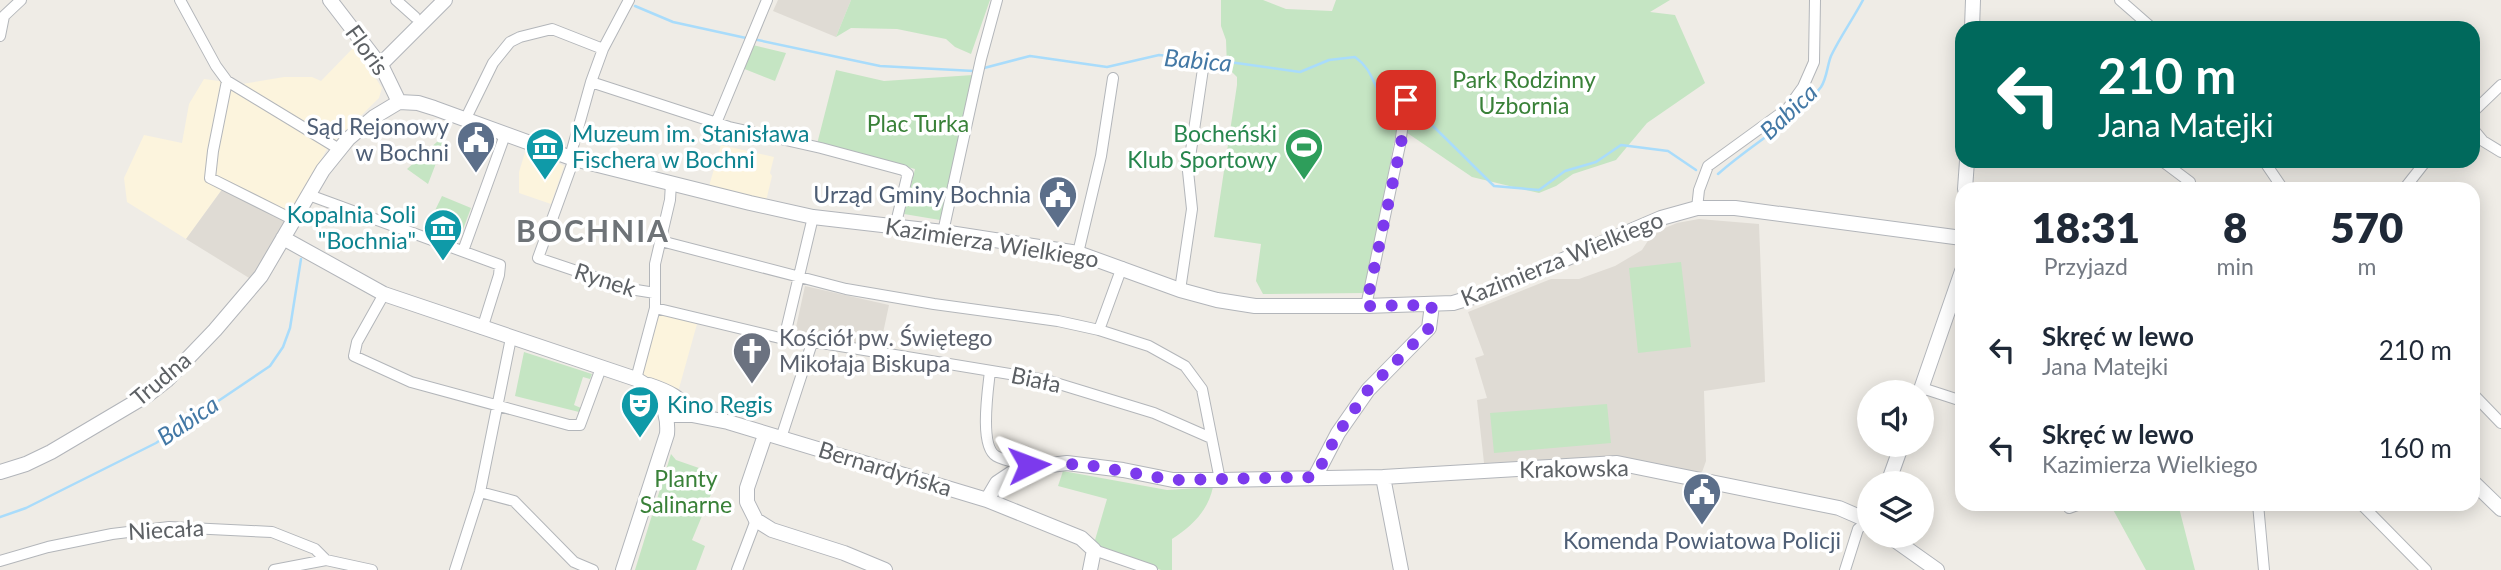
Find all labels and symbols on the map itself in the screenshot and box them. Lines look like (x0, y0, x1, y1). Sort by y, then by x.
street label: Floris (340, 19, 395, 80)
water label: Babica (1163, 42, 1233, 77)
park label: Park Rodzinny Uzbornia (1452, 65, 1596, 119)
pin (1376, 70, 1436, 130)
water label: Babica (1753, 77, 1823, 145)
park label: Plac Turka (867, 109, 969, 137)
place label: Sąd Rejonowy w Bochni (306, 112, 449, 166)
public building icon: Sąd Rejonowy w Bochni (455, 119, 497, 174)
place label: Muzeum im. Stanisława Fischera w Bochni (572, 119, 809, 173)
place label: Bocheński Klub Sportowy (1127, 119, 1277, 173)
museum icon: Muzeum im. Stanisława Fischera w Bochni (524, 126, 566, 181)
sports icon: Bocheński Klub Sportowy (1283, 126, 1325, 181)
public building icon: Urząd Gminy Bochnia (1037, 174, 1079, 229)
place label: Urząd Gminy Bochnia (813, 180, 1031, 208)
place label: Kopalnia Soli "Bochnia" (287, 200, 416, 254)
street label: Kazimierza Wielkiego (1456, 205, 1667, 311)
museum icon: Kopalnia Soli "Bochnia" (422, 207, 464, 262)
street label: Kazimierza Wielkiego (883, 211, 1101, 273)
district label: BOCHNIA (516, 212, 670, 248)
street label: Rynek (571, 256, 640, 302)
place label: Kościół pw. Świętego Mikołaja Biskupa (779, 323, 993, 377)
church icon: Kościół pw. Świętego Mikołaja Biskupa (731, 330, 773, 385)
street label: Trudna (125, 345, 196, 411)
street label: Biała (1009, 360, 1064, 398)
theatre icon: Kino Regis (619, 384, 661, 439)
water label: Babica (151, 389, 223, 451)
place label: Kino Regis (667, 390, 773, 418)
position arrow (992, 428, 1066, 502)
street label: Bernardyńska (815, 434, 955, 502)
street label: Krakowska (1519, 453, 1629, 483)
park label: Planty Salinarne (640, 464, 732, 518)
public building icon: Komenda Powiatowa Policji (1681, 471, 1723, 526)
street label: Niecała (127, 513, 205, 545)
place label: Komenda Powiatowa Policji (1563, 526, 1841, 554)

